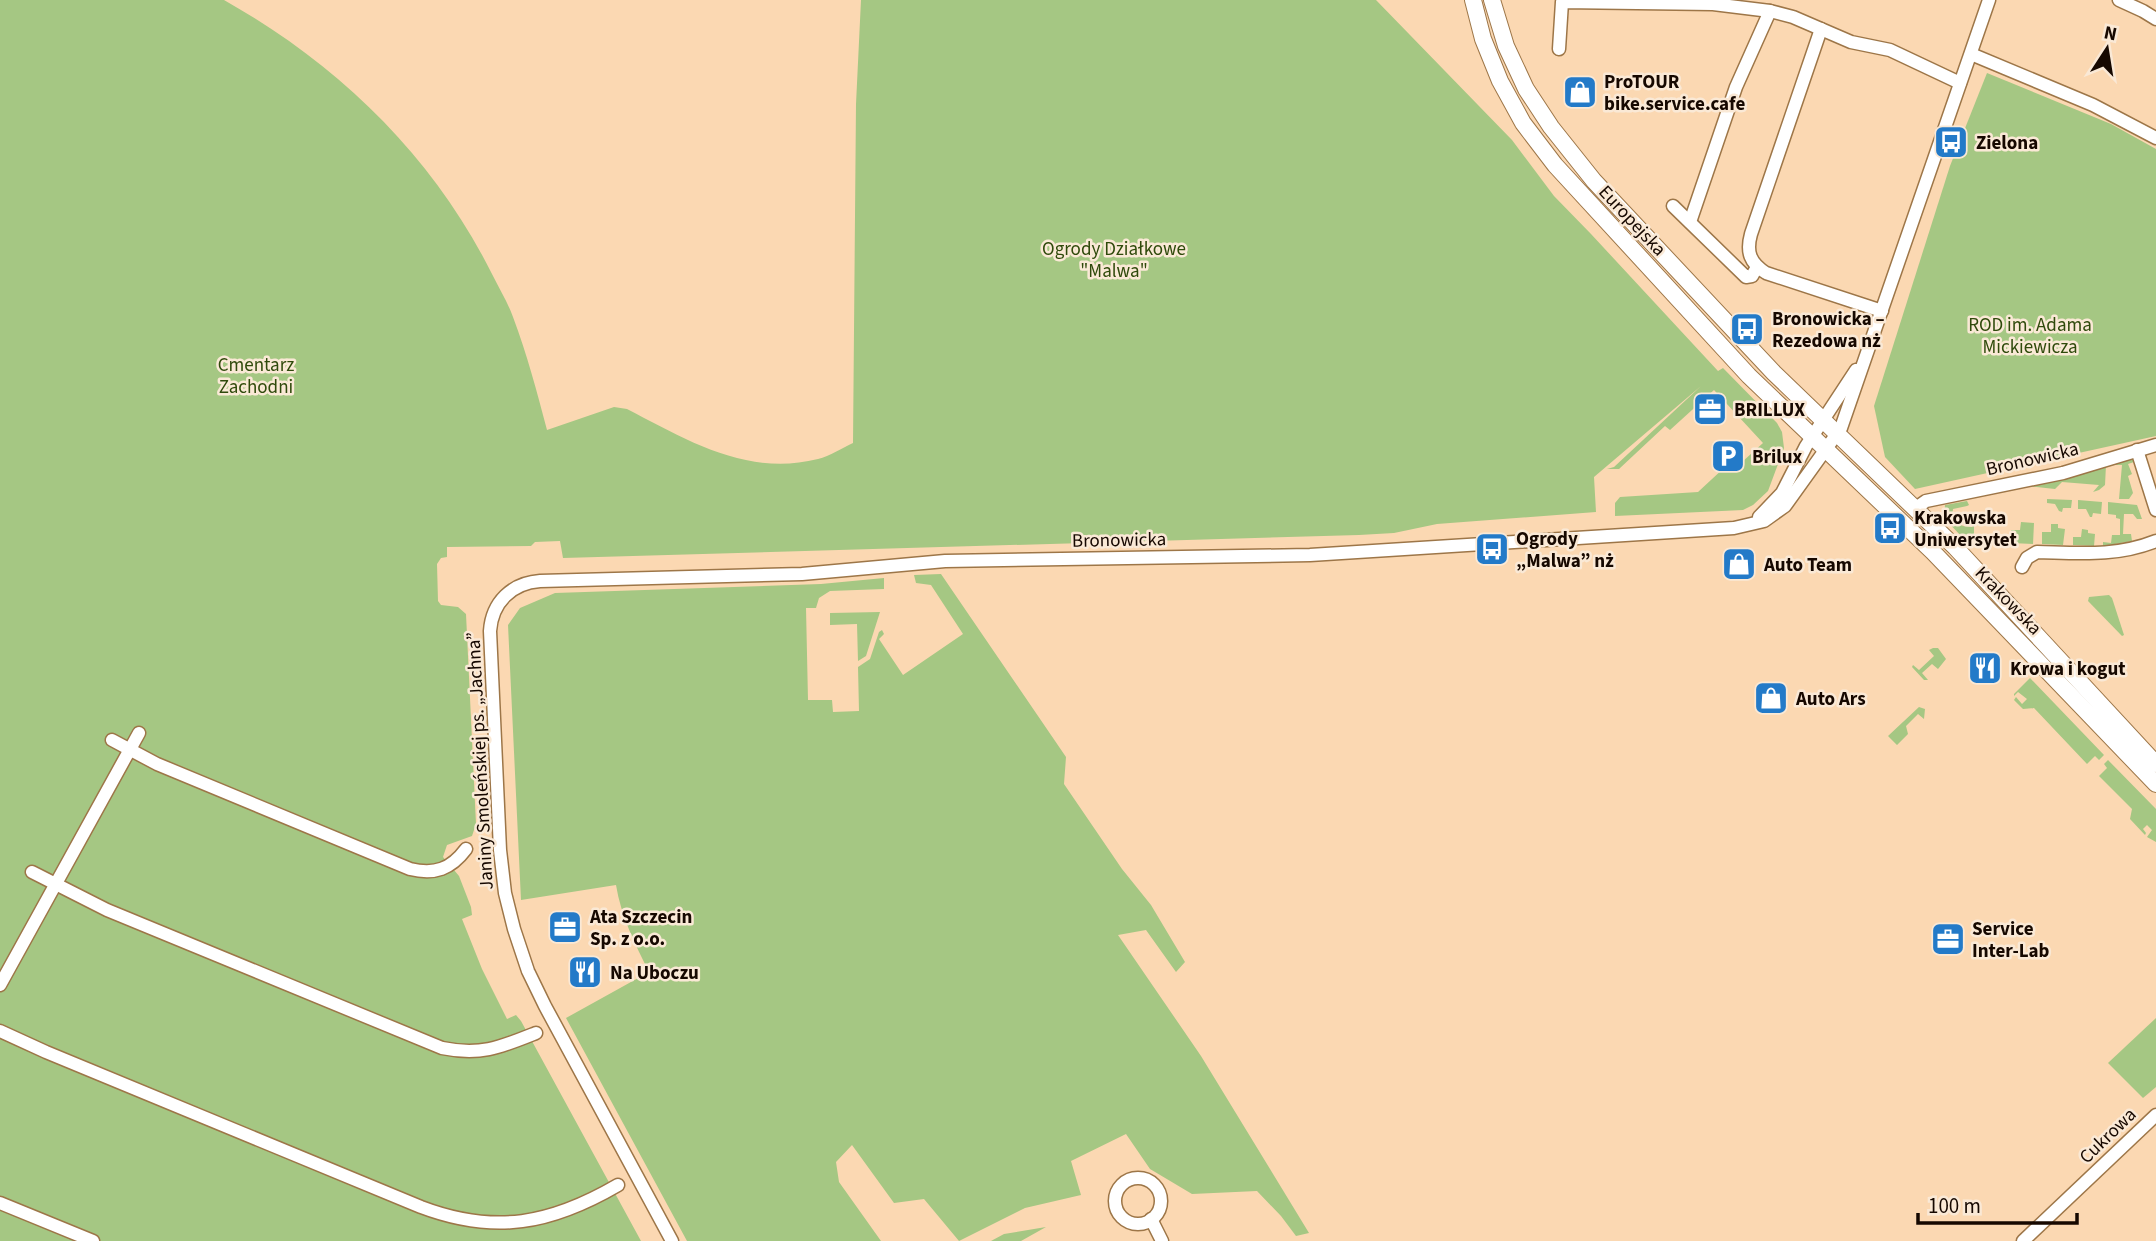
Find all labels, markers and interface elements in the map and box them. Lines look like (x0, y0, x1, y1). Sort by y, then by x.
north arrow (2072, 14, 2142, 84)
text: N (2101, 19, 2119, 48)
place label: ProTOUR bike.service.cafe (1604, 69, 1745, 118)
shop icon: ProTOUR bike.service.cafe (1561, 73, 1599, 111)
bus stop icon: Zielona (1932, 123, 1970, 161)
place label: Zielona (1976, 130, 2038, 157)
street label: Europejska (1592, 179, 1672, 263)
park label: Ogrody Działkowe "Malwa" (1042, 236, 1186, 285)
place label: Bronowicka – Rezedowa nż (1772, 306, 1885, 355)
bus stop icon: Bronowicka – Rezedowa nż (1728, 310, 1766, 348)
park label: ROD im. Adama Mickiewicza (1968, 312, 2092, 361)
park label: Cmentarz Zachodni (218, 352, 294, 401)
office icon: BRILLUX (1691, 390, 1729, 428)
place label: BRILLUX (1734, 397, 1805, 424)
street label: Bronowicka (1983, 436, 2081, 483)
parking icon: Brilux (1709, 437, 1747, 475)
place label: Brilux (1752, 444, 1803, 471)
place label: Krakowska Uniwersytet (1914, 505, 2017, 554)
bus stop icon: Krakowska Uniwersytet (1871, 509, 1909, 547)
street label: Bronowicka (1072, 526, 1166, 555)
place label: Ogrody „Malwa” nż (1516, 526, 1614, 575)
bus stop icon: Ogrody „Malwa” nż (1473, 530, 1511, 568)
shop icon: Auto Team (1720, 545, 1758, 583)
place label: Auto Team (1763, 552, 1852, 579)
street label: Krakowska (1968, 561, 2048, 642)
street label: Janiny Smoleńskiej ps. „Jachna” (460, 631, 501, 891)
restaurant icon: Krowa i kogut (1966, 649, 2004, 687)
place label: Krowa i kogut (2010, 656, 2125, 683)
shop icon: Auto Ars (1752, 679, 1790, 717)
place label: Auto Ars (1795, 686, 1866, 713)
place label: Ata Szczecin Sp. z o.o. (589, 904, 692, 953)
office icon: Ata Szczecin Sp. z o.o. (546, 908, 584, 946)
place label: Service Inter-Lab (1972, 916, 2050, 965)
office icon: Service Inter-Lab (1929, 920, 1967, 958)
restaurant icon: Na Uboczu (566, 953, 604, 991)
place label: Na Uboczu (610, 960, 699, 987)
street label: Cukrowa (2073, 1102, 2143, 1170)
scale bar (1918, 1182, 2077, 1226)
text: 100 m (1928, 1191, 1981, 1221)

